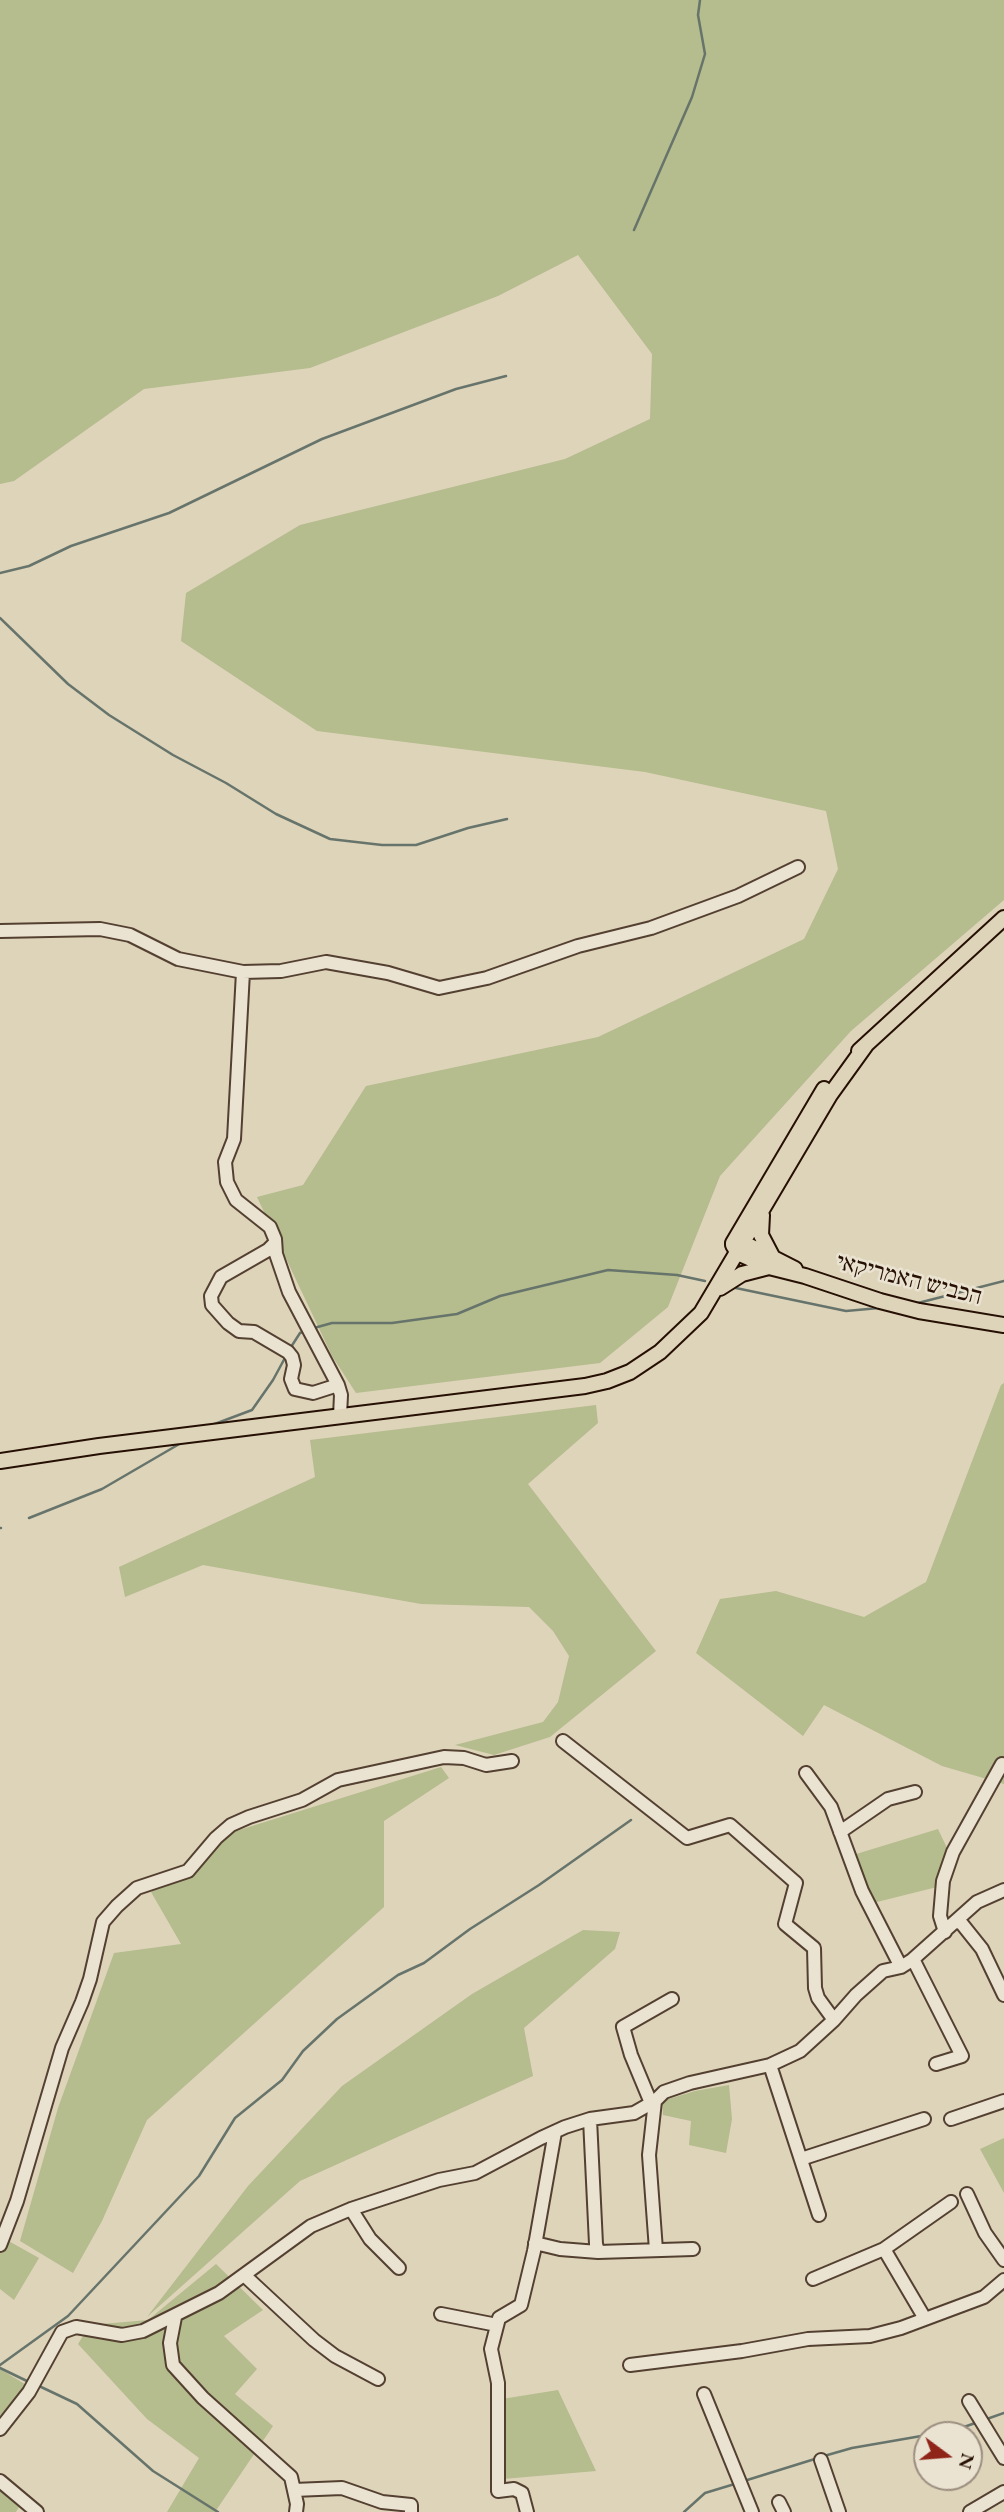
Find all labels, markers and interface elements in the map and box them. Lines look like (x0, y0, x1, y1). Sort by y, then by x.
street label: הכביש האמריקאי (833, 1248, 985, 1312)
north arrow (913, 2421, 983, 2491)
text: N (953, 2451, 981, 2472)

